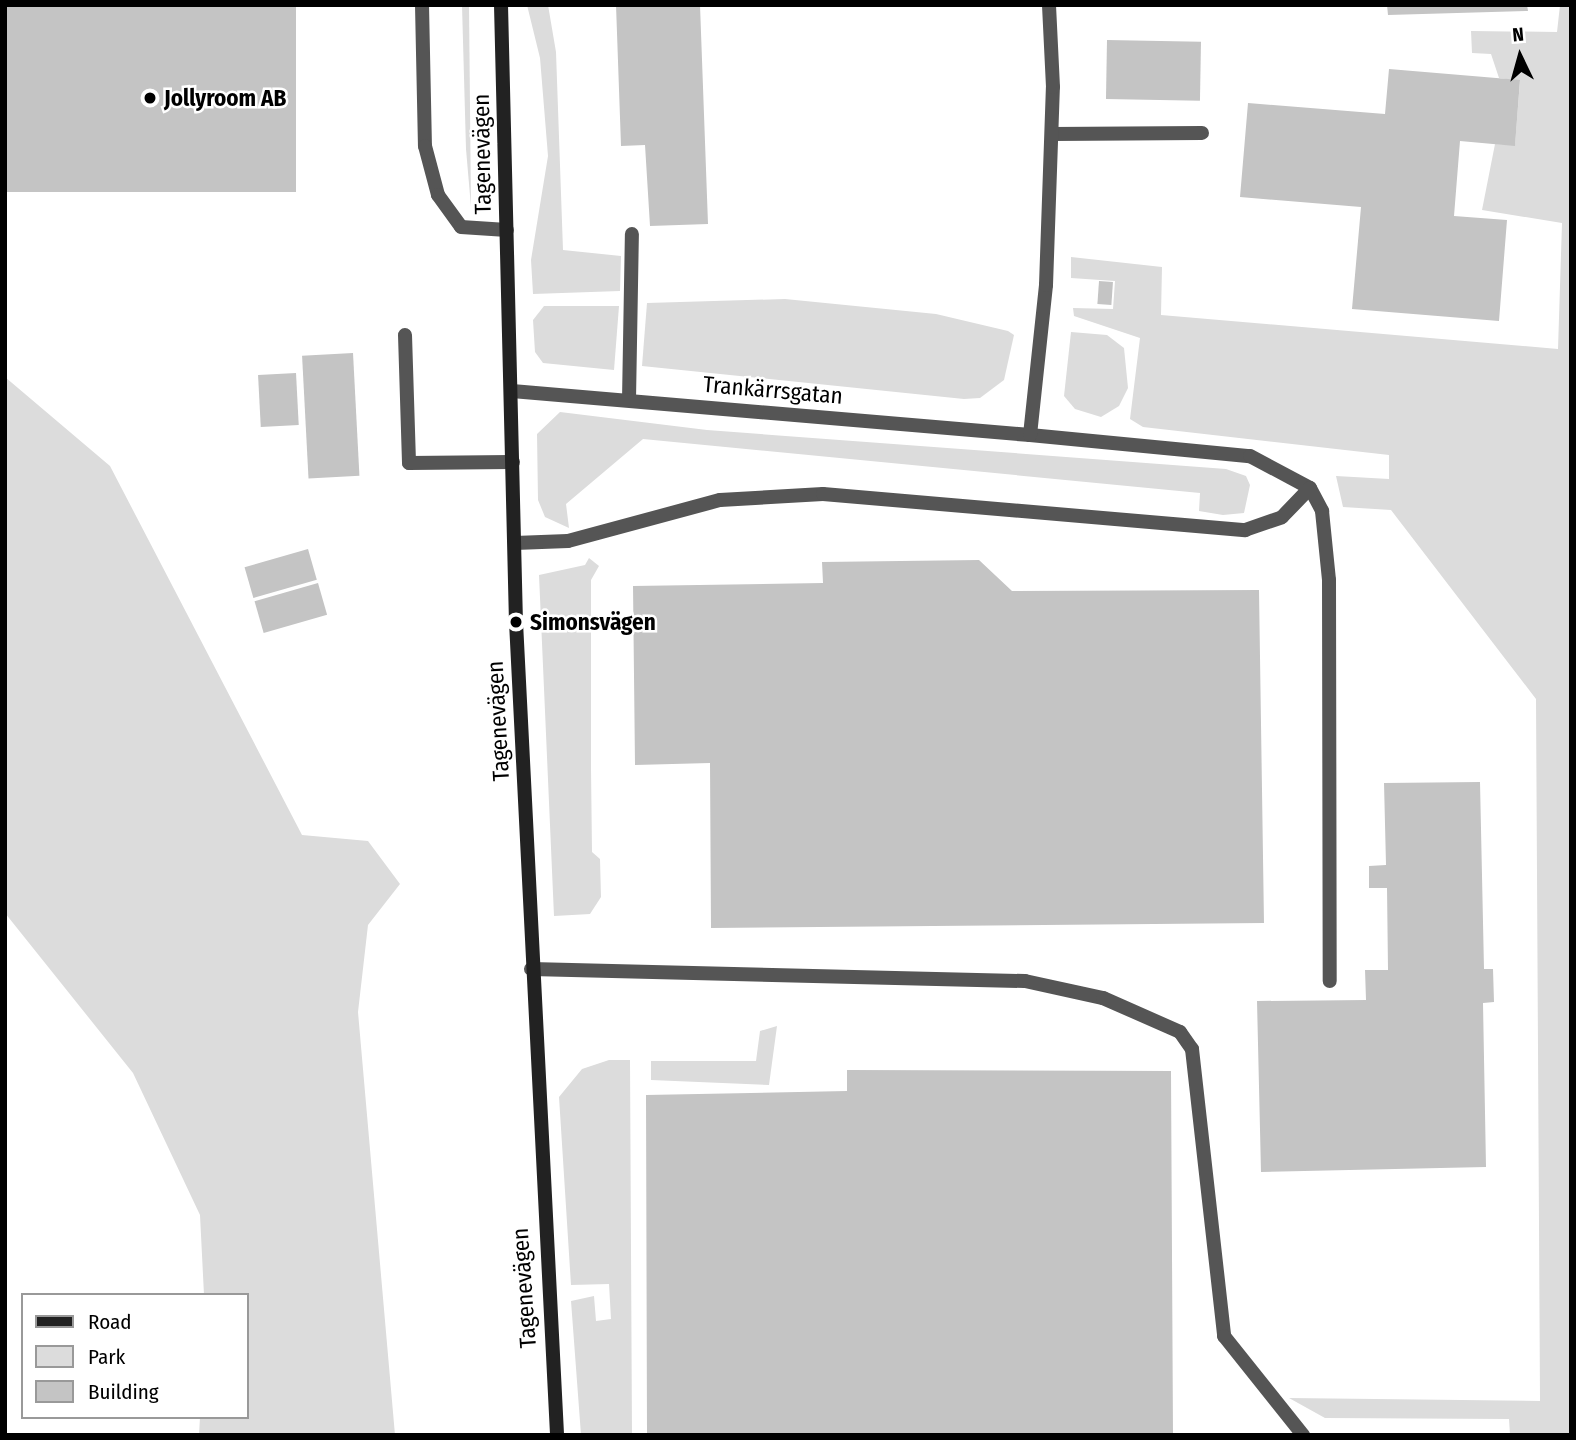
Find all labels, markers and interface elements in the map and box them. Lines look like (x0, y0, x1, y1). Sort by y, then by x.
north arrow (1485, 21, 1555, 91)
text: N (1511, 23, 1525, 47)
place label: Jollyroom AB (164, 84, 286, 112)
marker: Jollyroom AB (142, 90, 158, 106)
street label: Tagenevägen (467, 93, 497, 215)
street label: Trankärrsgatan (702, 370, 844, 410)
place label: Simonsvägen (530, 608, 656, 636)
marker: Simonsvägen (508, 614, 524, 630)
street label: Tagenevägen (481, 660, 515, 782)
street label: Tagenevägen (506, 1227, 542, 1349)
legend (21, 1293, 248, 1419)
text: Road (88, 1309, 132, 1335)
text: Park (88, 1344, 125, 1370)
text: Building (88, 1379, 159, 1405)

